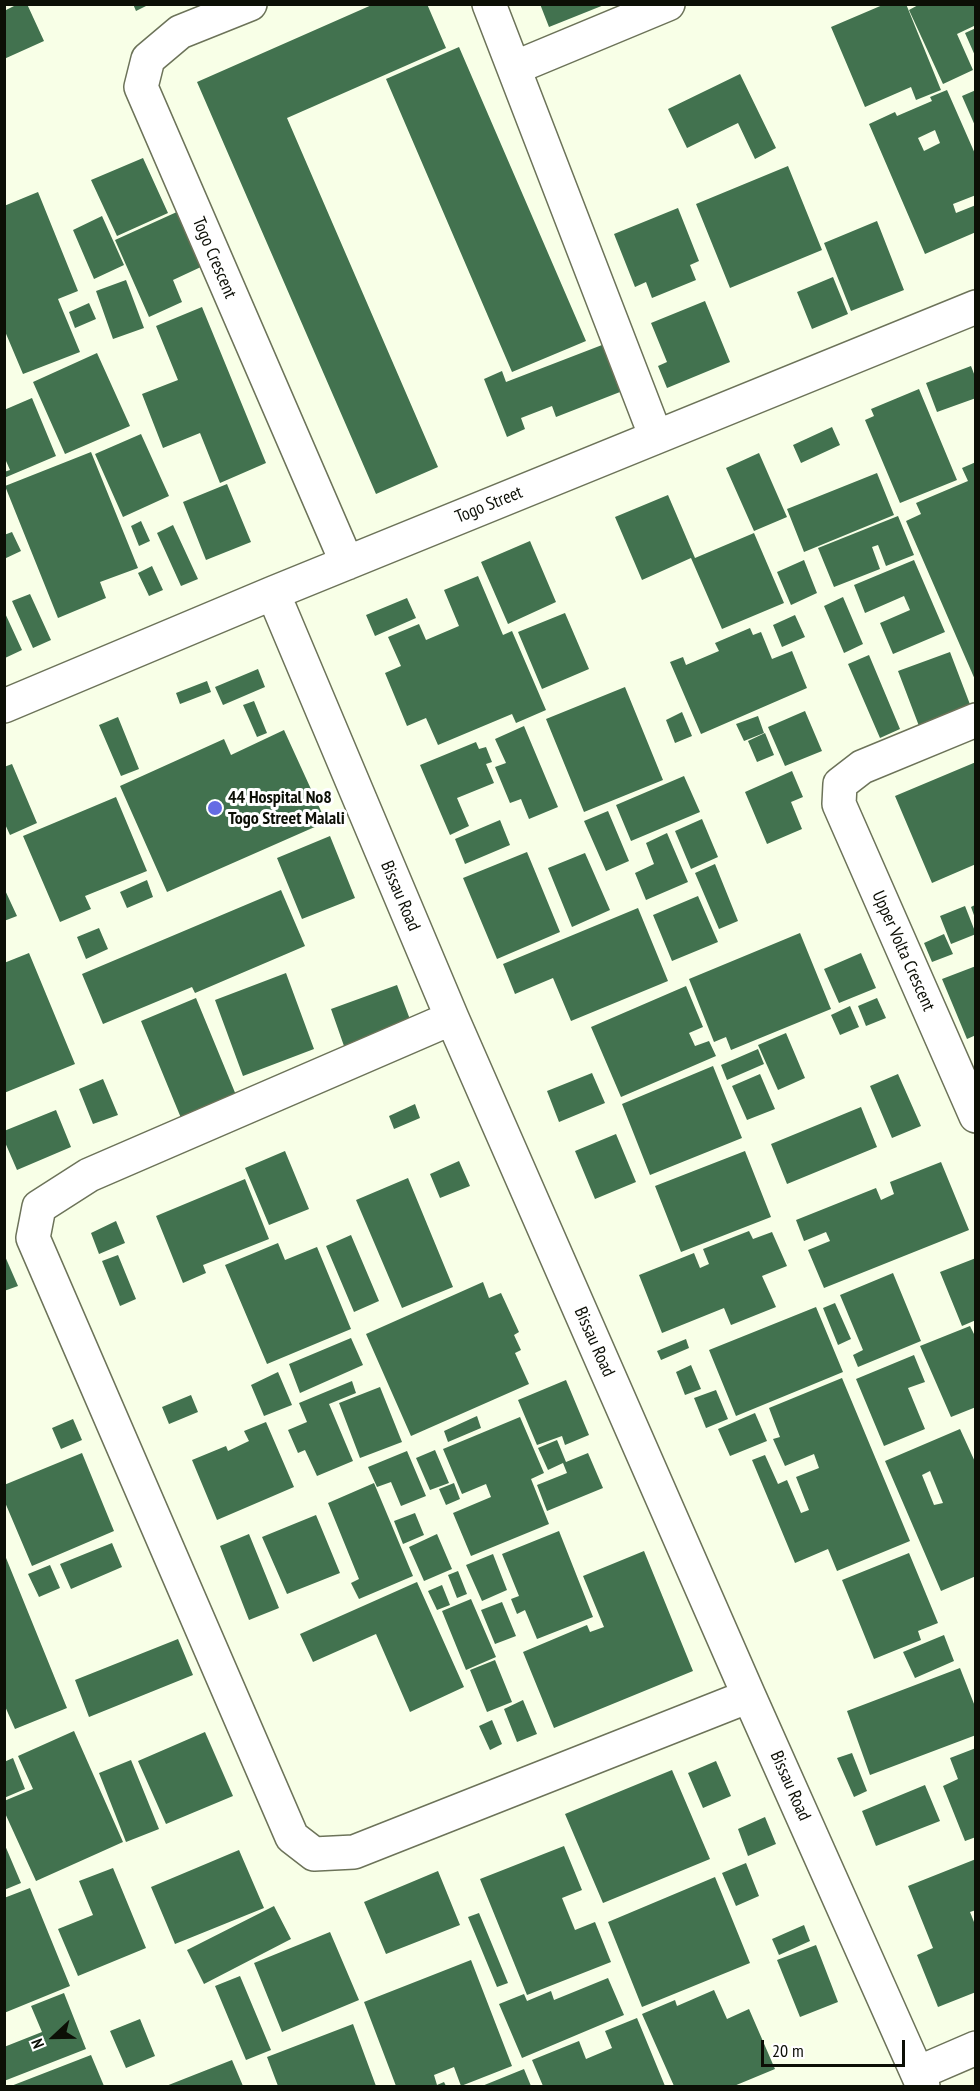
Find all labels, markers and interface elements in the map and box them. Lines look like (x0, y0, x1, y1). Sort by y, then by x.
street label: Togo Crescent (187, 214, 241, 302)
street label: Togo Street (452, 482, 526, 528)
place label: 44 Hospital No8 Togo Street Malali (228, 787, 345, 830)
marker: 44 Hospital No8 Togo Street Malali (206, 799, 224, 817)
street label: Bissau Road (376, 858, 424, 934)
street label: Upper Volta Crescent (867, 887, 939, 1015)
street label: Bissau Road (569, 1304, 619, 1380)
street label: Bissau Road (765, 1748, 815, 1824)
north arrow (24, 2007, 84, 2067)
scale bar (764, 2028, 908, 2066)
text: N (26, 2036, 48, 2052)
text: 20 m (772, 2039, 804, 2062)

